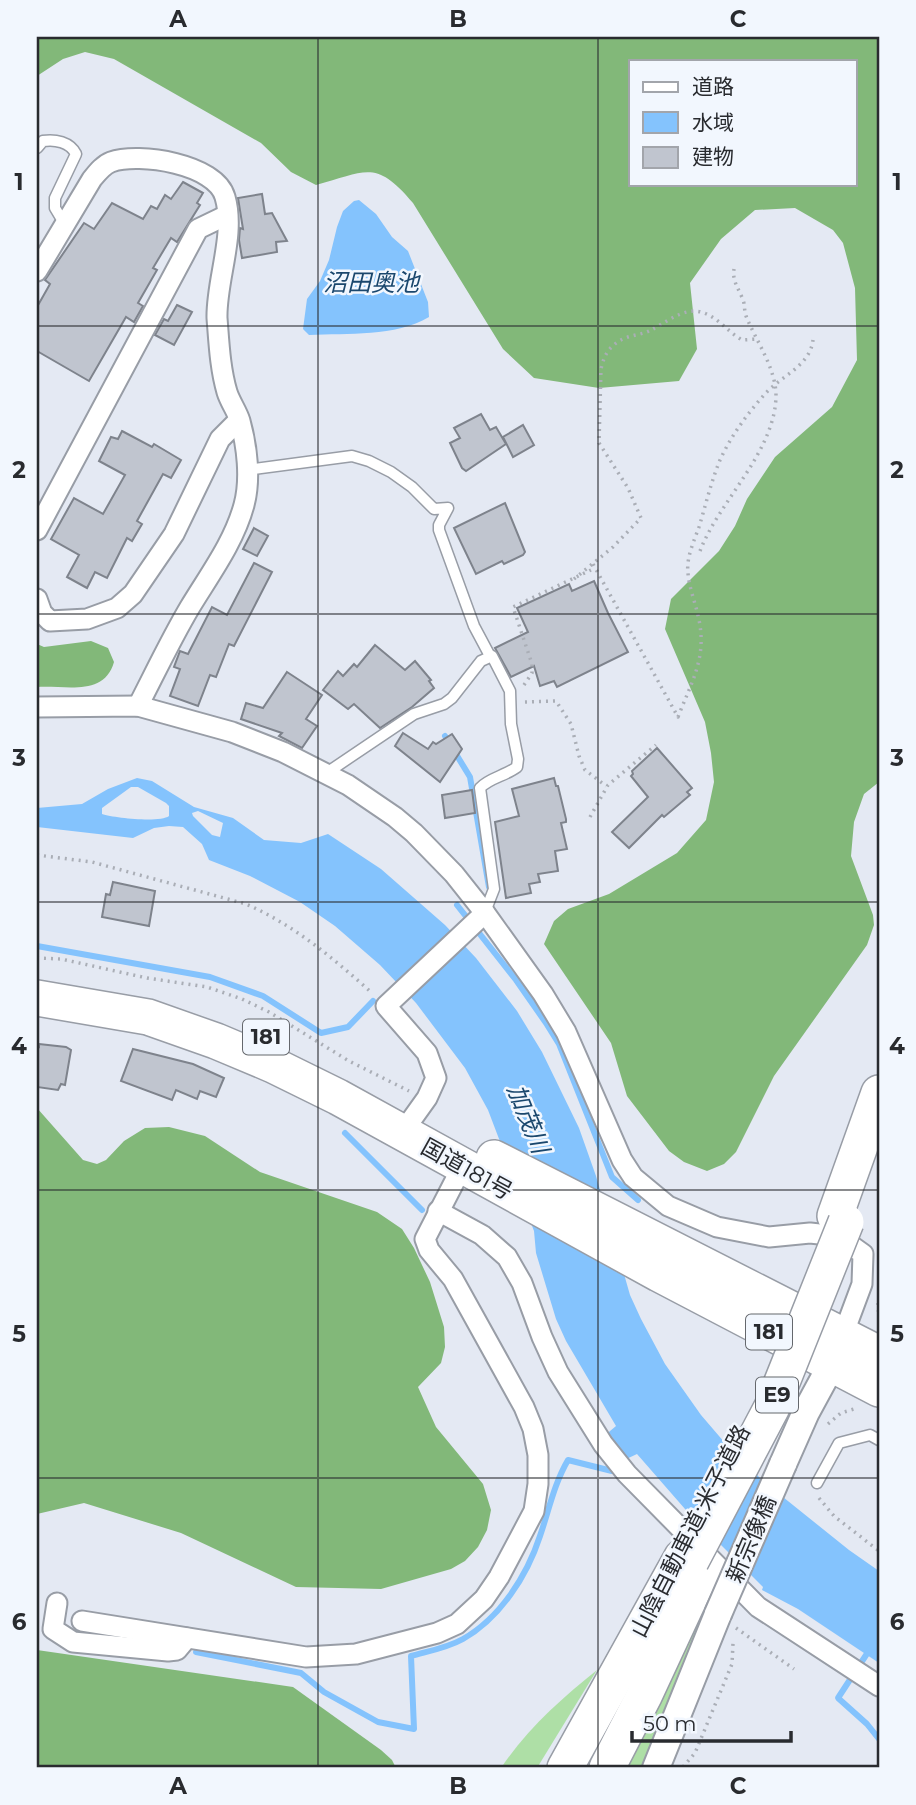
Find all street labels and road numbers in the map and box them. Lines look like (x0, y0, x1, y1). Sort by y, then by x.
road number: 181 (243, 1020, 289, 1054)
street label: 国道181号 (416, 1132, 518, 1206)
road number: 181 (746, 1314, 792, 1350)
road number: E9 (756, 1378, 798, 1412)
street label: 山陰自動車道;米子道路 (624, 1420, 756, 1642)
street label: 新宗像橋 (720, 1491, 782, 1587)

